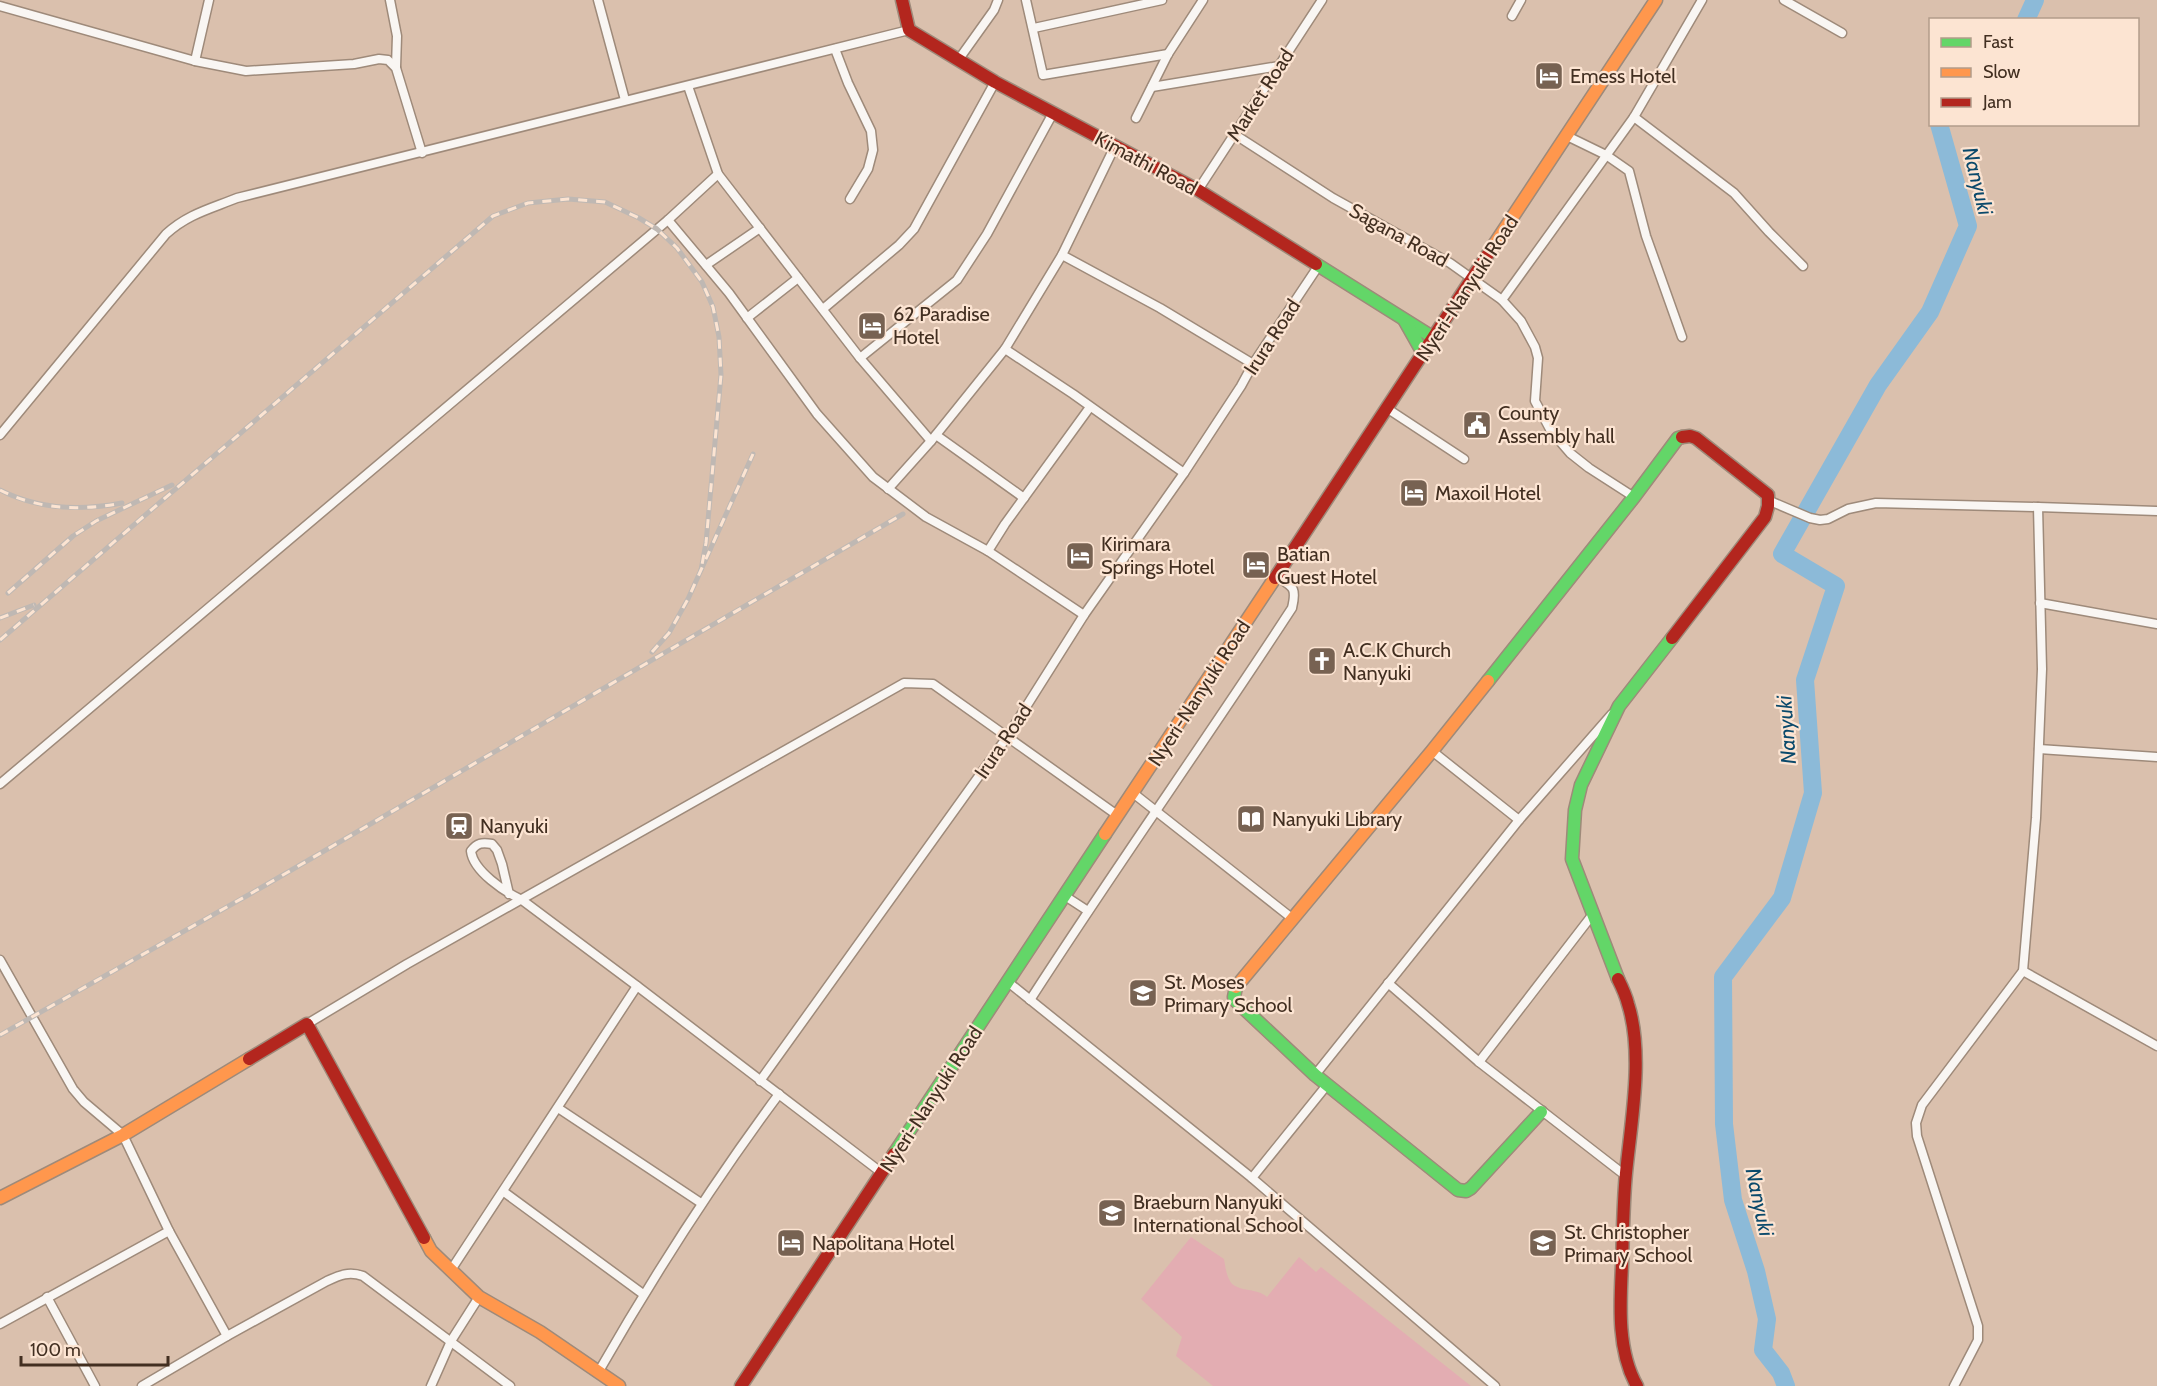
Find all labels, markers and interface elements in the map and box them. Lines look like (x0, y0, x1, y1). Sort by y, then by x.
legend (1929, 18, 2139, 126)
text: Fast (1983, 31, 2014, 53)
street label: Market Road (1221, 44, 1299, 146)
hotel icon: Emess Hotel (1533, 60, 1565, 92)
text: Slow (1983, 61, 2020, 83)
place label: Emess Hotel (1570, 64, 1676, 88)
text: Jam (1982, 91, 2012, 113)
street label: Kimathi Road (1091, 126, 1201, 200)
water label: Nanyuki (1958, 145, 1999, 218)
street label: Sagana Road (1345, 198, 1453, 272)
street label: Nyeri-Nanyuki Road (1411, 211, 1523, 365)
street label: Irura Road (1239, 295, 1305, 379)
place label: 62 Paradise Hotel (893, 302, 990, 349)
hotel icon: 62 Paradise Hotel (856, 310, 888, 342)
place label: County Assembly hall (1498, 401, 1615, 448)
public building icon: County Assembly hall (1461, 409, 1493, 441)
hotel icon: Maxoil Hotel (1398, 477, 1430, 509)
place label: Maxoil Hotel (1435, 481, 1541, 505)
place label: Kirimara Springs Hotel (1101, 532, 1215, 579)
hotel icon: Kirimara Springs Hotel (1064, 540, 1096, 572)
place label: Batian Guest Hotel (1277, 542, 1377, 589)
hotel icon: Batian Guest Hotel (1240, 549, 1272, 581)
street label: Nyeri-Nanyuki Road (1143, 616, 1255, 770)
place label: A.C.K Church Nanyuki (1343, 638, 1451, 685)
church icon: A.C.K Church Nanyuki (1306, 645, 1338, 677)
water label: Nanyuki (1771, 694, 1801, 765)
street label: Irura Road (969, 699, 1037, 783)
library icon: Nanyuki Library (1235, 803, 1267, 835)
place label: Nanyuki Library (1272, 807, 1402, 831)
station icon: Nanyuki (443, 810, 475, 842)
place label: Nanyuki (480, 814, 548, 838)
place label: St. Moses Primary School (1164, 970, 1292, 1017)
school or university icon: St. Moses Primary School (1127, 977, 1159, 1009)
street label: Nyeri-Nanyuki Road (875, 1022, 987, 1176)
water label: Nanyuki (1741, 1166, 1779, 1239)
place label: Braeburn Nanyuki International School (1133, 1190, 1303, 1237)
school or university icon: Braeburn Nanyuki International School (1096, 1197, 1128, 1229)
place label: St. Christopher Primary School (1564, 1220, 1692, 1267)
hotel icon: Napolitana Hotel (775, 1227, 807, 1259)
school or university icon: St. Christopher Primary School (1527, 1227, 1559, 1259)
place label: Napolitana Hotel (812, 1231, 955, 1255)
scale bar (21, 1329, 168, 1367)
text: 100 m (30, 1339, 81, 1361)

